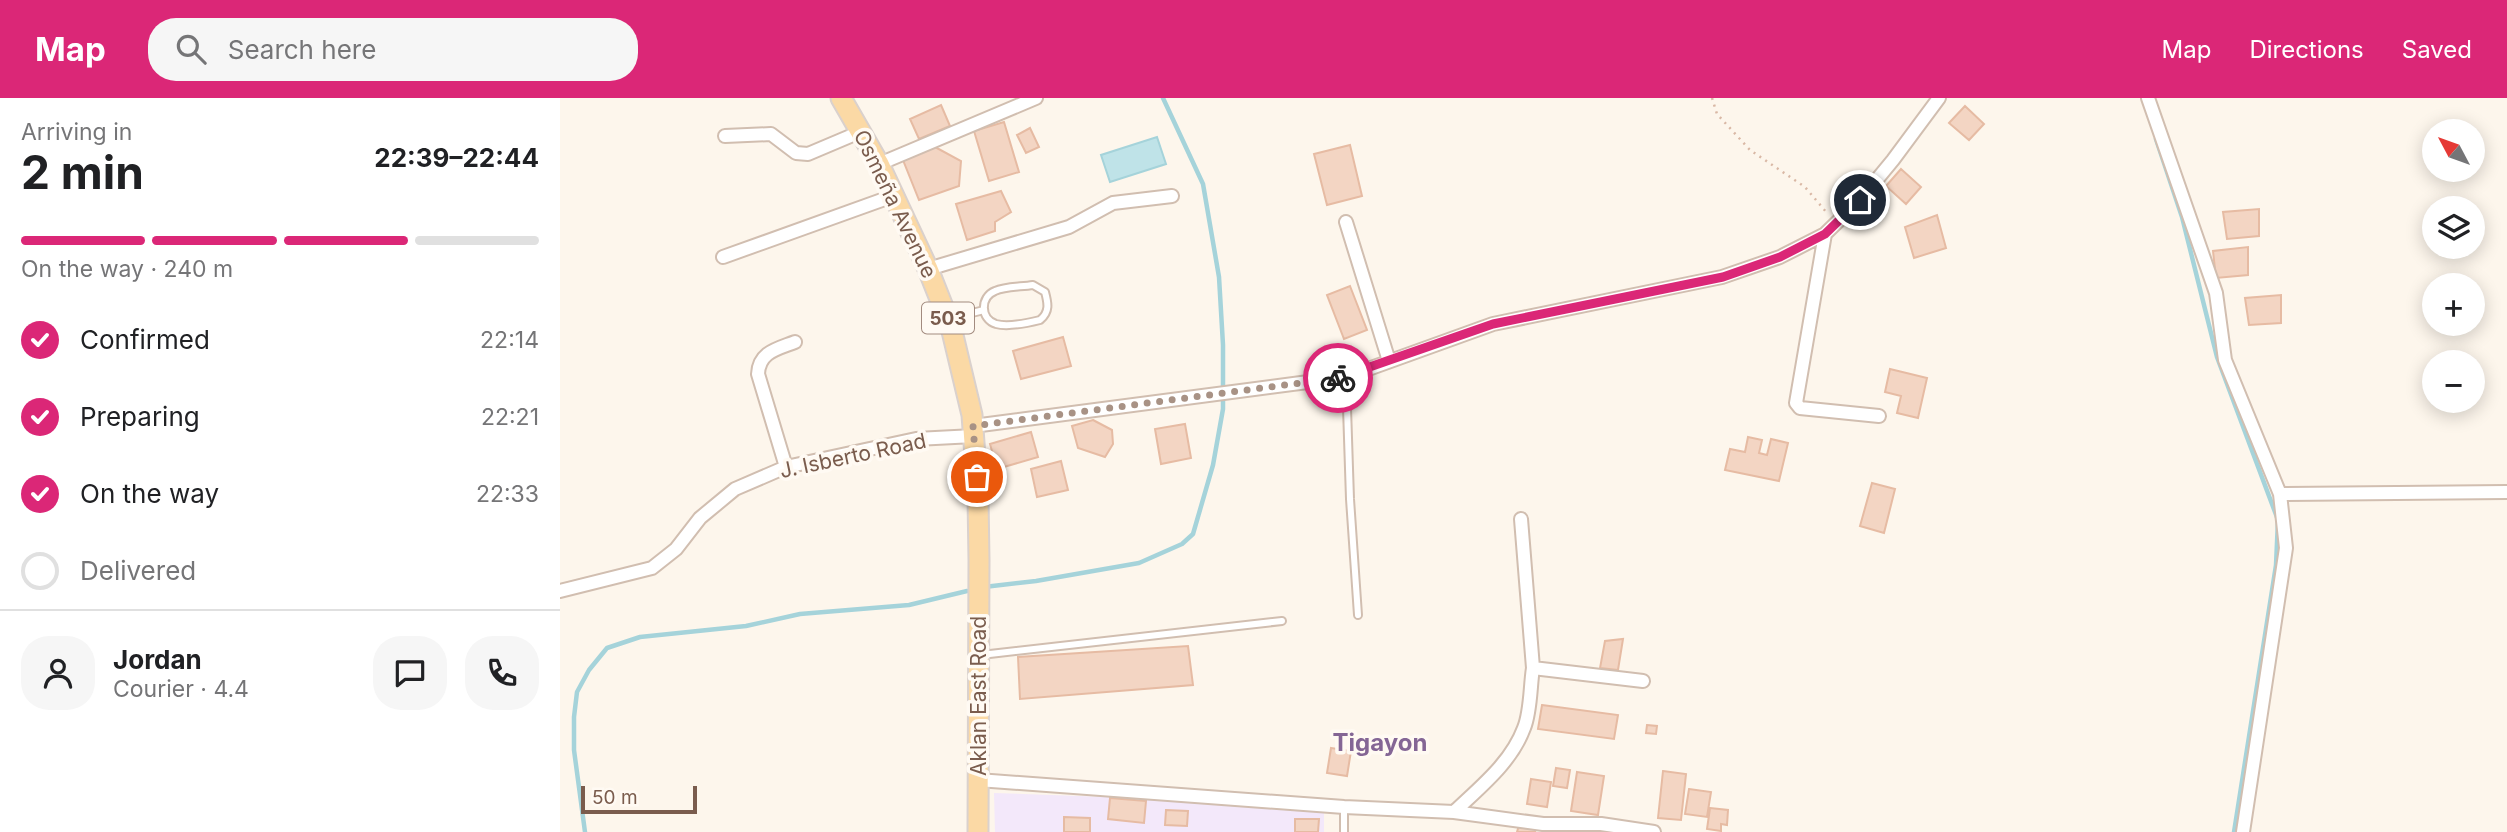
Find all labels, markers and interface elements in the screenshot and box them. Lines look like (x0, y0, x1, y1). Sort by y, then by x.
search box (148, 18, 638, 81)
text: Map (35, 29, 106, 69)
icon: search (172, 30, 210, 68)
text: Search here (228, 34, 376, 65)
text: Map (2162, 35, 2211, 64)
text: Directions (2249, 35, 2364, 64)
text: Saved (2402, 35, 2472, 64)
text: Arriving in (21, 118, 132, 146)
north arrow (2422, 119, 2485, 182)
map controls (2422, 119, 2485, 413)
street label: Osmeña Avenue (849, 126, 942, 282)
text: 22:39–22:44 (374, 142, 539, 173)
text: 2 min (21, 144, 144, 200)
pin (1830, 170, 1890, 230)
icon: home (1841, 181, 1879, 219)
button: layers (2422, 196, 2485, 259)
text: On the way · 240 m (21, 255, 233, 283)
button: + (2422, 273, 2485, 336)
road number: 503 (922, 302, 974, 333)
icon: check (21, 321, 59, 359)
text: Confirmed (80, 324, 210, 355)
text: 22:14 (480, 326, 539, 354)
courier (1303, 343, 1373, 413)
button: − (2422, 350, 2485, 413)
icon: bike (1319, 359, 1357, 397)
icon: check (21, 398, 59, 436)
text: Preparing (80, 401, 200, 432)
text: 22:21 (481, 403, 539, 431)
street label: J. Isberto Road (777, 428, 928, 483)
pin (947, 447, 1007, 507)
icon: bag (958, 458, 996, 496)
icon: check (21, 475, 59, 513)
text: On the way (80, 478, 219, 509)
text: 22:33 (476, 480, 539, 508)
text: Delivered (80, 555, 196, 586)
street label: Aklan East Road (966, 616, 991, 776)
button: person (21, 636, 95, 710)
button: chat (373, 636, 447, 710)
button: phone (465, 636, 539, 710)
text: Jordan (113, 644, 202, 675)
text: Courier · 4.4 (113, 675, 249, 703)
district label: Tigayon (1333, 728, 1427, 757)
scale bar (581, 783, 696, 815)
text: 50 m (592, 786, 638, 809)

